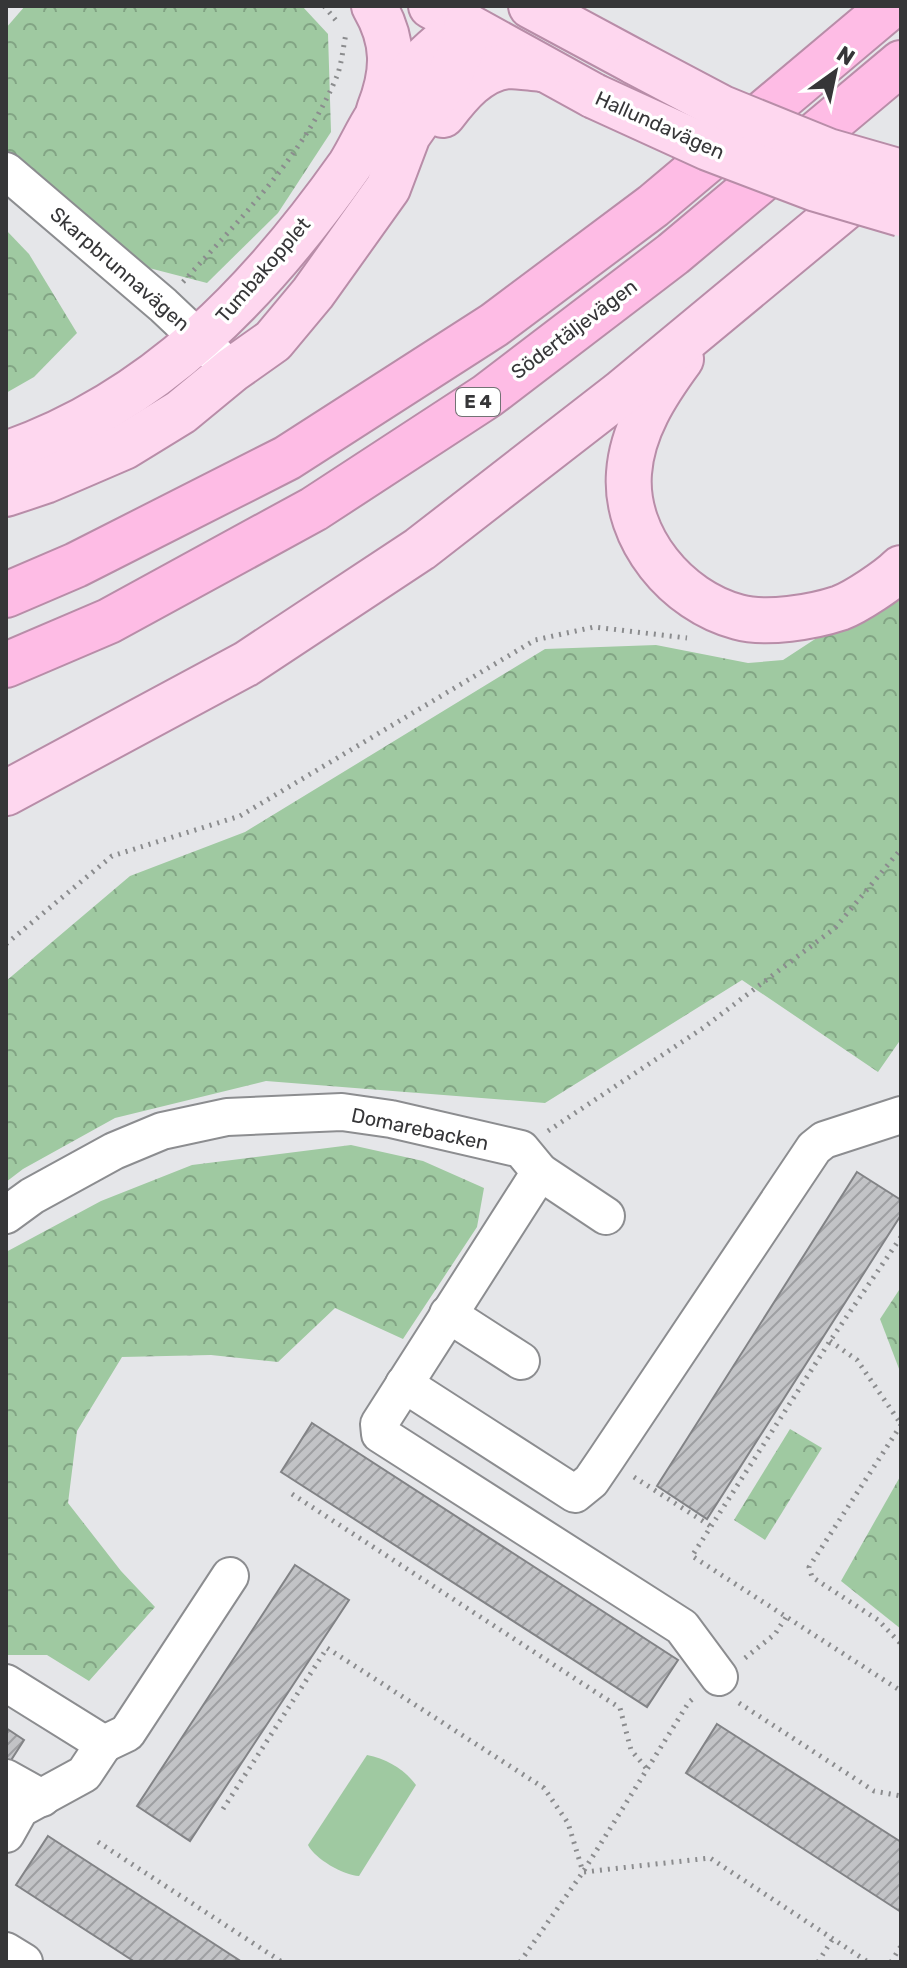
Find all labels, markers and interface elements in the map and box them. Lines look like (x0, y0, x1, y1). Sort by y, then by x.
north arrow (795, 32, 875, 112)
text: N (832, 40, 860, 71)
street label: Hallundavägen (592, 86, 728, 164)
street label: Skarpbrunnavägen (45, 202, 195, 336)
street label: Tumbakopplet (211, 212, 315, 328)
street label: Södertäljevägen (506, 274, 642, 384)
road number: E 4 (456, 388, 500, 416)
street label: Domarebacken (349, 1103, 491, 1155)

